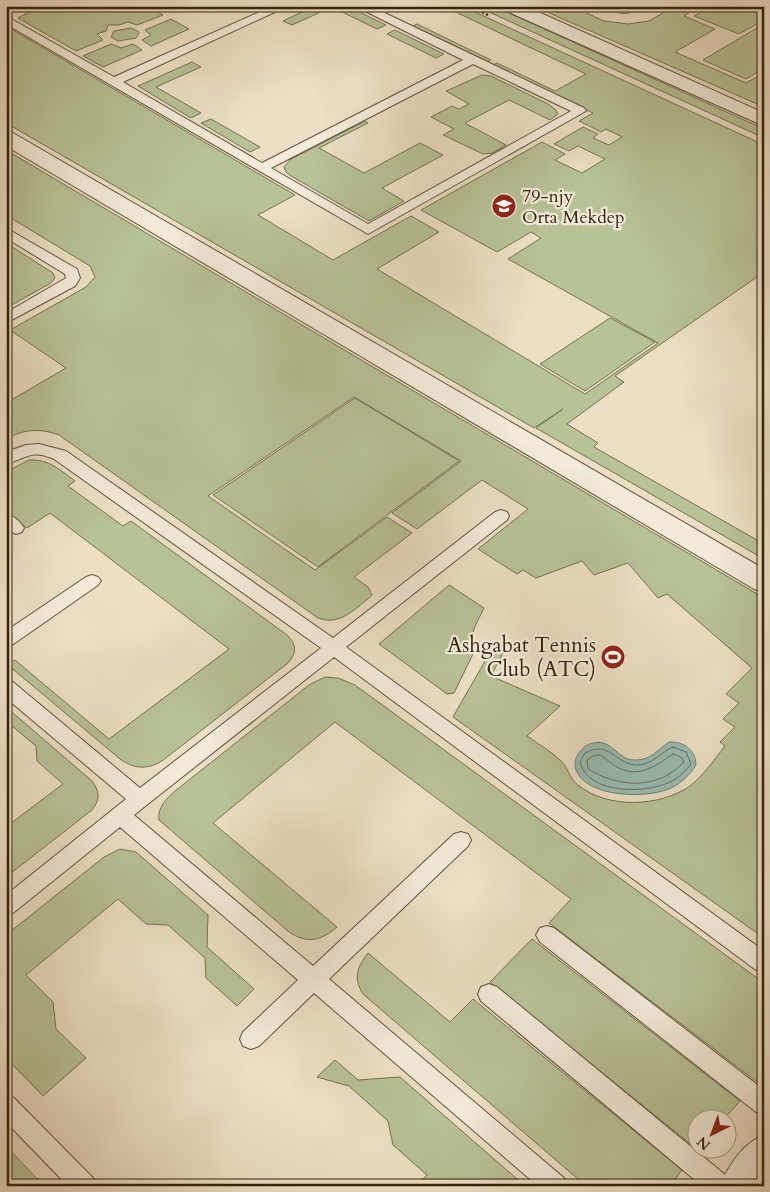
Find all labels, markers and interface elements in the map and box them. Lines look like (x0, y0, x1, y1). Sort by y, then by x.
place label: 79-njy Orta Mekdep (522, 184, 625, 230)
school or university icon: 79-njy Orta Mekdep (491, 193, 517, 219)
place label: Ashgabat Tennis Club (ATC) (447, 631, 596, 684)
sports icon: Ashgabat Tennis Club (ATC) (600, 644, 626, 670)
north arrow (688, 1110, 738, 1160)
text: N (693, 1132, 715, 1154)

